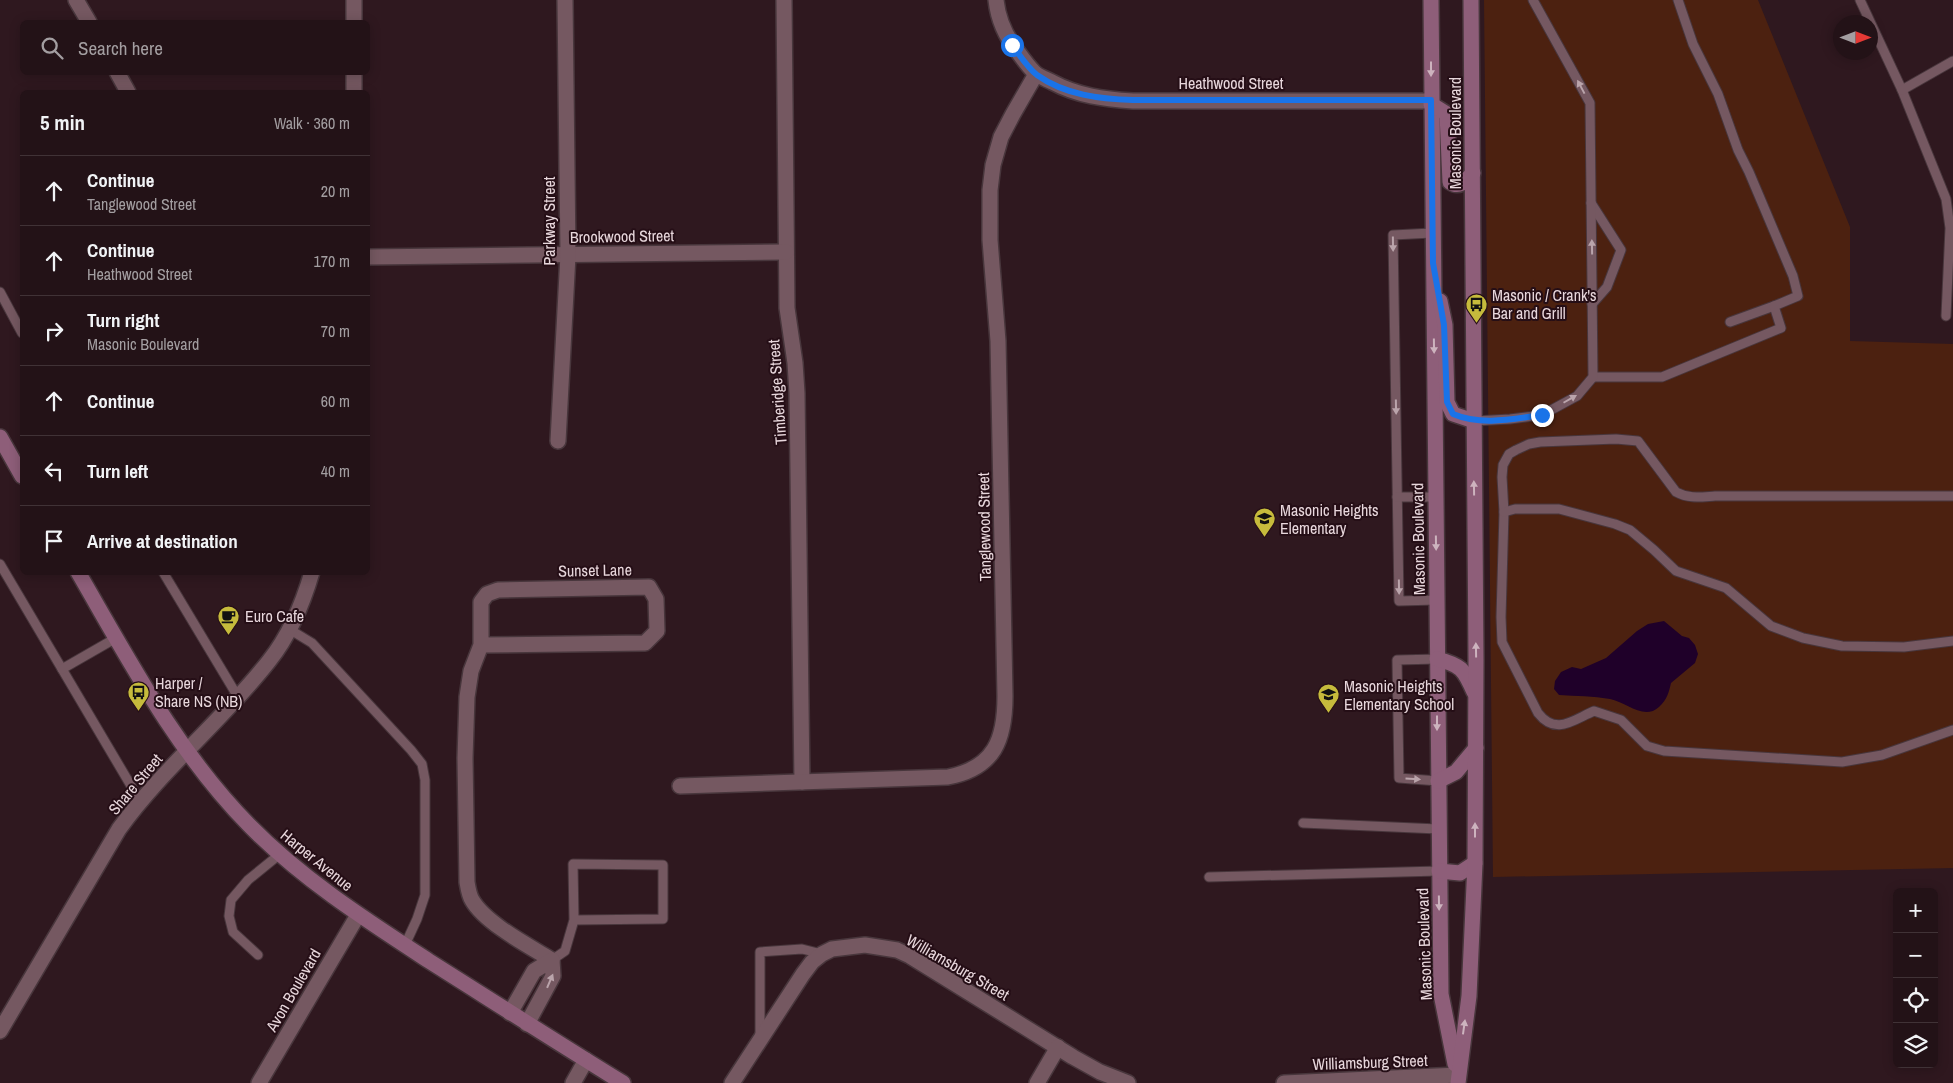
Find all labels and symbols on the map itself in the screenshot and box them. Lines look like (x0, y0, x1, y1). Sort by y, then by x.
north arrow (1833, 15, 1878, 60)
route start (1001, 34, 1024, 57)
one-way arrow (1427, 62, 1435, 78)
street label: Heathwood Street (1178, 72, 1284, 94)
street label: Masonic Boulevard (1444, 77, 1466, 189)
one-way arrow (1577, 80, 1586, 93)
street label: Parkway Street (538, 176, 560, 265)
street label: Brookwood Street (570, 224, 675, 248)
one-way arrow (1389, 236, 1397, 252)
one-way arrow (1587, 239, 1595, 255)
place label: Masonic / Crank's Bar and Grill (1492, 284, 1597, 324)
bus stop icon: Masonic / Crank's Bar and Grill (1464, 292, 1488, 323)
street label: Timberidge Street (762, 338, 792, 445)
one-way arrow (1430, 338, 1438, 354)
one-way arrow (1563, 395, 1578, 403)
one-way arrow (1392, 399, 1400, 415)
route end (1531, 404, 1554, 427)
street label: Tanglewood Street (972, 472, 996, 582)
one-way arrow (1470, 479, 1478, 495)
street label: Masonic Boulevard (1406, 483, 1430, 595)
place label: Masonic Heights Elementary (1280, 499, 1378, 539)
school or university icon: Masonic Heights Elementary (1252, 507, 1276, 538)
one-way arrow (1432, 535, 1440, 551)
street label: Sunset Lane (558, 558, 632, 582)
one-way arrow (1395, 579, 1403, 595)
cafe icon: Euro Cafe (217, 604, 241, 635)
place label: Euro Cafe (245, 605, 304, 627)
one-way arrow (1472, 642, 1480, 658)
place label: Harper / Share NS (NB) (155, 672, 243, 712)
place label: Masonic Heights Elementary School (1344, 675, 1454, 715)
bus stop icon: Harper / Share NS (NB) (127, 680, 151, 711)
school or university icon: Masonic Heights Elementary School (1316, 683, 1340, 714)
one-way arrow (1434, 715, 1442, 731)
street label: Share Street (103, 748, 167, 819)
one-way arrow (1405, 775, 1421, 783)
one-way arrow (1471, 822, 1479, 838)
street label: Harper Avenue (276, 824, 358, 896)
street label: Masonic Boulevard (1411, 887, 1437, 1001)
one-way arrow (1435, 895, 1443, 911)
street label: Williamsburg Street (903, 929, 1014, 1006)
street label: Avon Boulevard (260, 944, 326, 1036)
one-way arrow (546, 974, 554, 988)
one-way arrow (1461, 1019, 1469, 1035)
street label: Williamsburg Street (1312, 1049, 1428, 1075)

